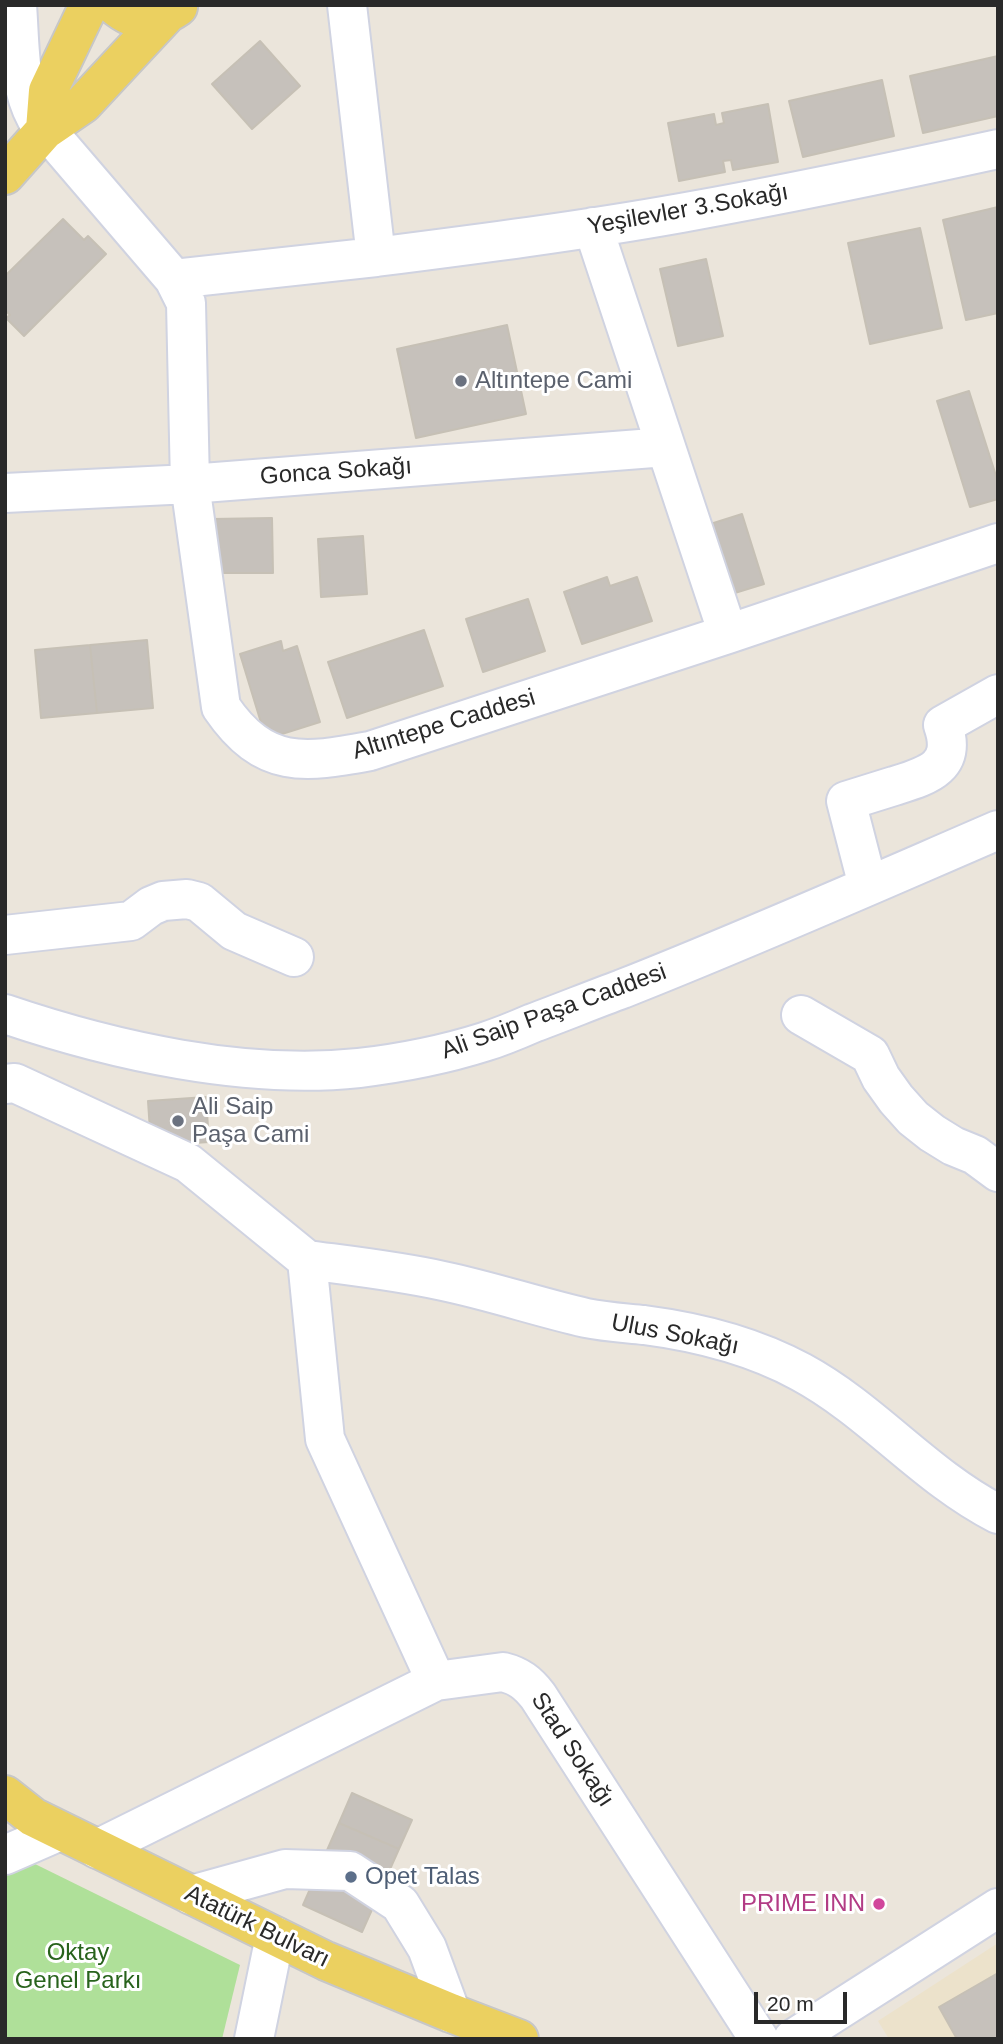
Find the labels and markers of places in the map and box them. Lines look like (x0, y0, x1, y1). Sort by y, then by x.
place label: Altıntepe Cami (475, 367, 632, 395)
marker: Altıntepe Cami (453, 373, 469, 389)
place label: Ali Saip Paşa Cami (192, 1093, 309, 1149)
marker: Ali Saip Paşa Cami (170, 1113, 186, 1129)
place label: Opet Talas (365, 1863, 480, 1891)
marker: Opet Talas (343, 1869, 359, 1885)
place label: PRIME INN (741, 1890, 865, 1918)
marker: PRIME INN (871, 1896, 887, 1912)

